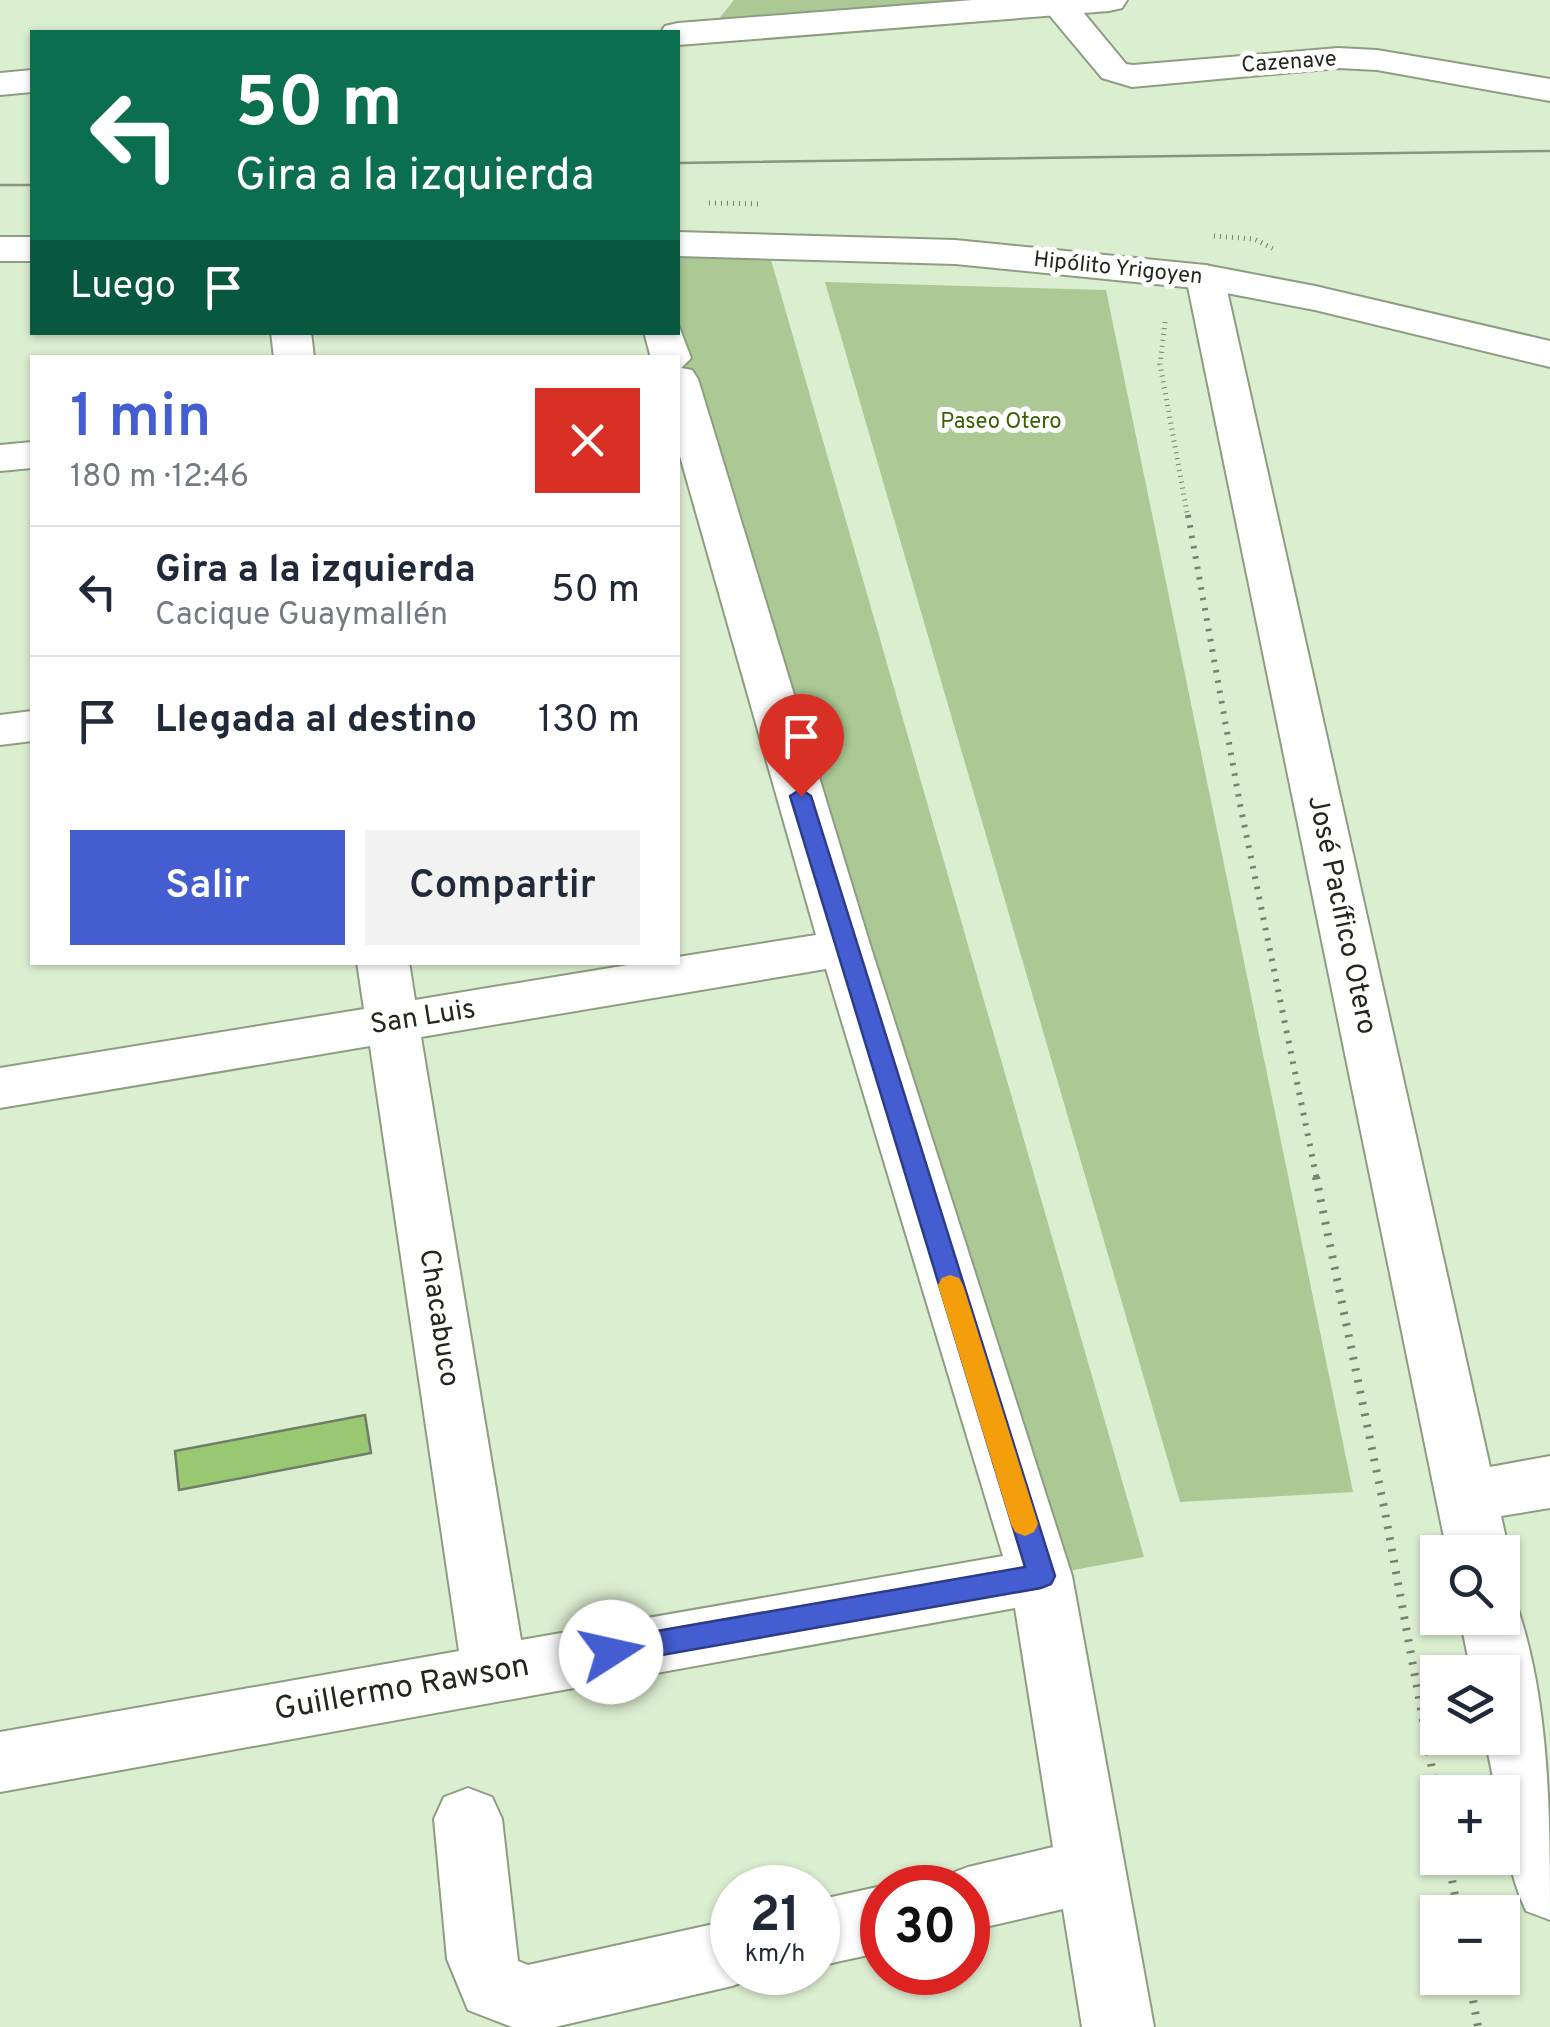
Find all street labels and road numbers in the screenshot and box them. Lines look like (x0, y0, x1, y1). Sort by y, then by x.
street label: Cazenave (1240, 46, 1338, 80)
street label: Hipólito Yrigoyen (1032, 247, 1204, 291)
street label: José Pacífico Otero (1298, 792, 1384, 1038)
street label: San Luis (368, 992, 478, 1044)
street label: Chacabuco (409, 1247, 467, 1389)
street label: Guillermo Rawson (271, 1647, 533, 1731)

